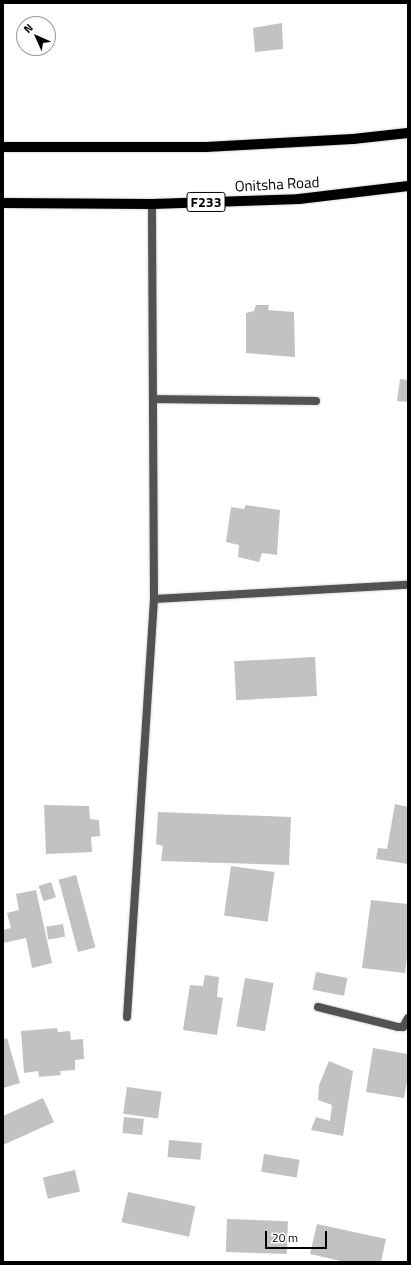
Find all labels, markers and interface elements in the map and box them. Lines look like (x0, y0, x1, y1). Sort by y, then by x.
north arrow (16, 16, 56, 56)
text: N (20, 20, 37, 37)
street label: Onitsha Road (234, 173, 320, 195)
road number: F233 (186, 190, 226, 214)
scale bar (267, 1223, 329, 1249)
text: 20 m (272, 1228, 298, 1247)

